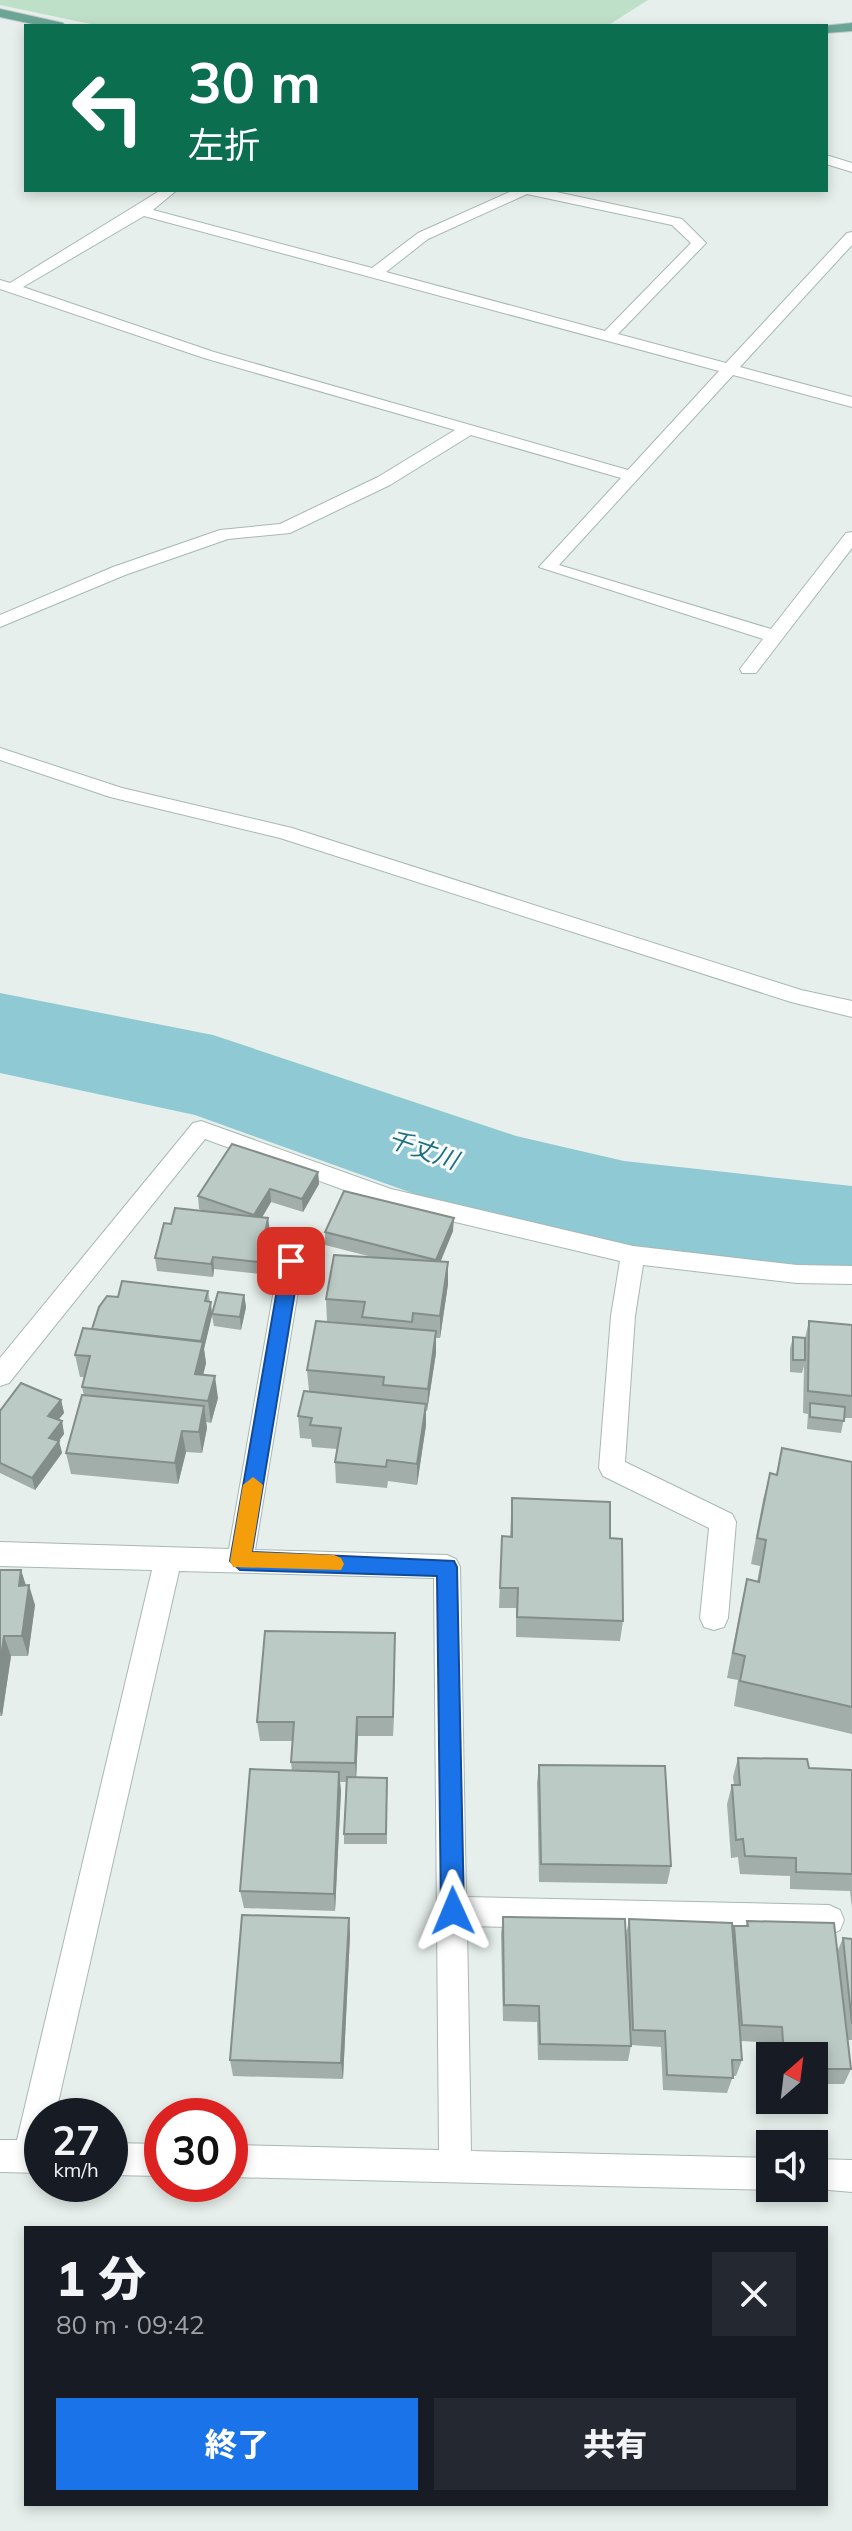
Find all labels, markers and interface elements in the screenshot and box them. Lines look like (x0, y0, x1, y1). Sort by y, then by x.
text: 30 m (188, 47, 321, 117)
icon: left (56, 56, 160, 160)
text: 左折 (188, 122, 260, 167)
water label: 千丈川 (384, 1123, 465, 1176)
pin (257, 1227, 325, 1295)
icon: arrive (269, 1239, 313, 1283)
position arrow (411, 1869, 495, 1953)
north arrow (756, 2042, 828, 2114)
map controls (756, 2042, 828, 2202)
speed limit sign: 30 (144, 2098, 248, 2202)
text: 27 (52, 2115, 100, 2165)
button: sound (756, 2130, 828, 2202)
text: km/h (53, 2157, 99, 2182)
text: 1 分 (56, 2248, 146, 2308)
button: close (712, 2252, 796, 2336)
text: 80 m · 09:42 (56, 2308, 205, 2341)
button: 終了 (56, 2398, 418, 2490)
button: 共有 (434, 2398, 796, 2490)

